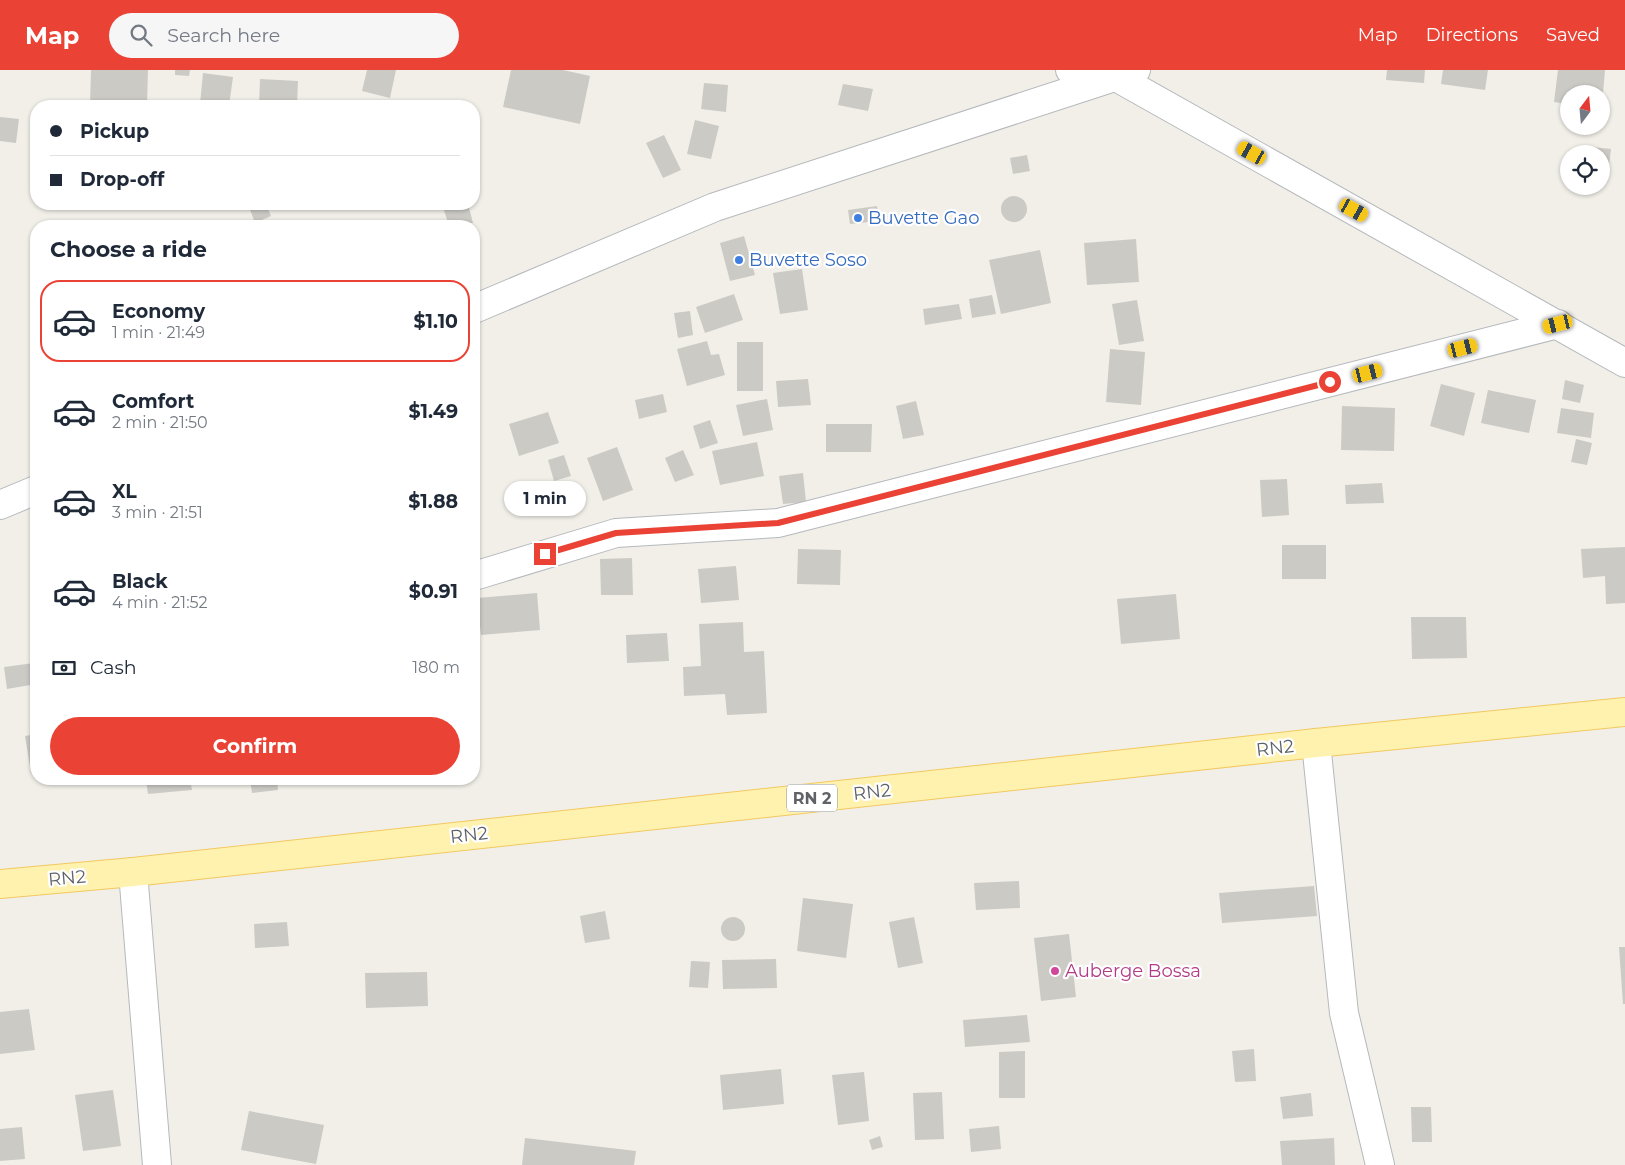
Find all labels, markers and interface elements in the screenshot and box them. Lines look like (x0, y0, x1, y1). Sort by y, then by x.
search box (109, 13, 459, 58)
text: Map (25, 21, 79, 50)
icon: search (127, 21, 155, 49)
text: Search here (167, 24, 280, 47)
text: Map (1358, 24, 1398, 46)
text: Directions (1426, 24, 1518, 46)
text: Saved (1546, 24, 1600, 46)
north arrow (1560, 85, 1610, 135)
map controls (1560, 85, 1610, 195)
text: Pickup (80, 120, 149, 143)
car (1235, 139, 1268, 167)
button: locate (1560, 145, 1610, 195)
text: Drop-off (80, 168, 164, 191)
car (1337, 196, 1370, 224)
place label: Buvette Gao (868, 207, 979, 229)
marker: Buvette Gao (852, 212, 864, 224)
text: Choose a ride (50, 236, 207, 263)
place label: Buvette Soso (749, 249, 867, 271)
marker: Buvette Soso (733, 254, 745, 266)
icon: car (52, 299, 97, 344)
text: Economy (112, 300, 205, 323)
text: $1.10 (414, 310, 458, 333)
car (1541, 313, 1574, 335)
text: 1 min · 21:49 (112, 323, 205, 342)
car (1446, 337, 1479, 359)
car (1351, 362, 1384, 384)
route start (1319, 371, 1341, 393)
icon: car (52, 389, 97, 434)
text: Comfort (112, 390, 194, 413)
text: $1.49 (409, 400, 458, 423)
text: 2 min · 21:50 (112, 413, 208, 432)
icon: car (52, 479, 97, 524)
text: XL (112, 480, 137, 503)
callout: 1 min (504, 482, 586, 516)
text: 1 min (523, 489, 567, 508)
text: $1.88 (408, 490, 458, 513)
text: 3 min · 21:51 (112, 503, 203, 522)
route end (534, 543, 556, 565)
icon: car (52, 569, 97, 614)
text: Black (112, 570, 168, 593)
text: $0.91 (409, 580, 458, 603)
text: 4 min · 21:52 (112, 593, 208, 612)
icon: cash (50, 654, 78, 682)
text: Cash (90, 656, 137, 679)
text: 180 m (412, 658, 460, 677)
button: Confirm (50, 717, 460, 775)
street label: RN2 (1255, 735, 1295, 761)
street label: RN2 (852, 779, 892, 805)
road number: RN 2 (787, 784, 837, 811)
street label: RN2 (449, 822, 489, 848)
street label: RN2 (47, 865, 87, 891)
place label: Auberge Bossa (1065, 960, 1201, 982)
marker: Auberge Bossa (1049, 965, 1061, 977)

